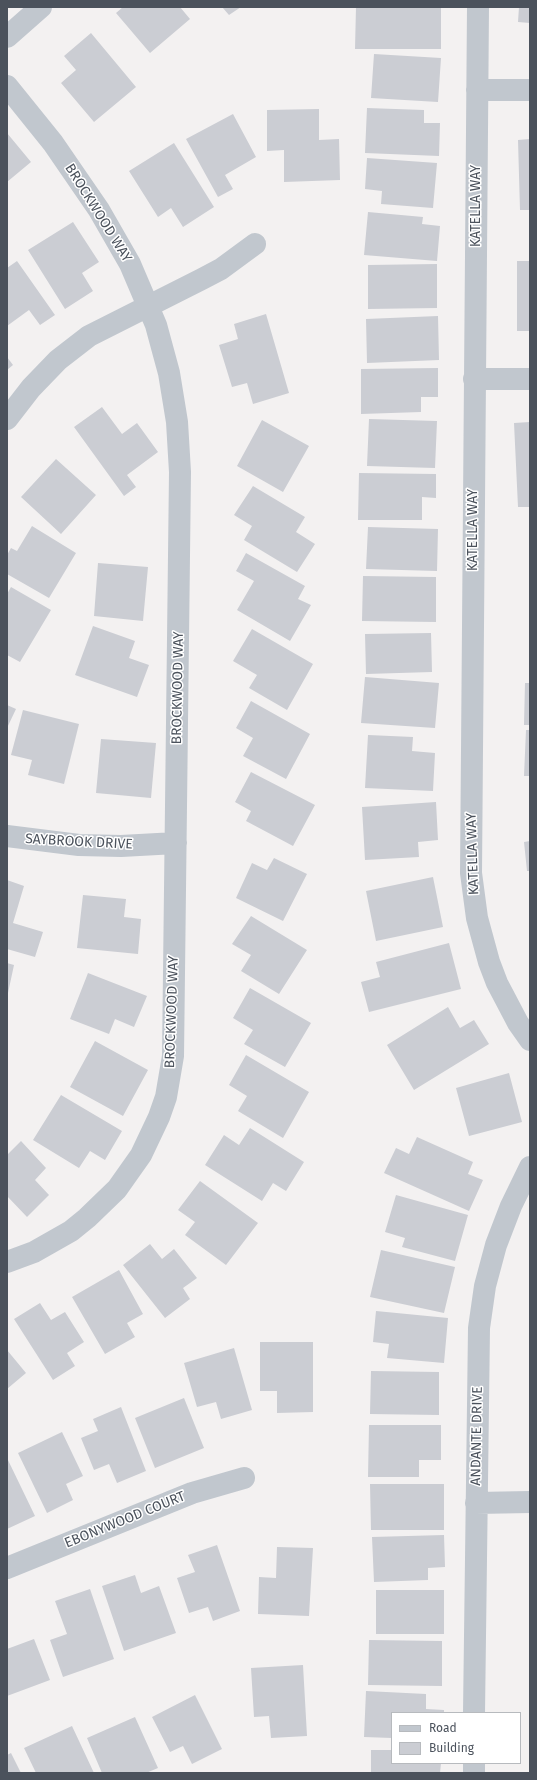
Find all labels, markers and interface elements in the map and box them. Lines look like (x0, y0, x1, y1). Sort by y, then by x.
street label: BROCKWOOD WAY (61, 161, 135, 265)
street label: KATELLA WAY (468, 165, 484, 247)
street label: KATELLA WAY (465, 489, 481, 571)
street label: BROCKWOOD WAY (169, 631, 187, 745)
street label: KATELLA WAY (463, 812, 483, 896)
street label: SAYBROOK DRIVE (25, 831, 133, 853)
street label: BROCKWOOD WAY (162, 955, 182, 1069)
street label: ANDANTE DRIVE (468, 1386, 486, 1486)
street label: EBONYWOOD COURT (62, 1488, 188, 1552)
legend (391, 1712, 521, 1764)
text: Road (429, 1721, 457, 1735)
text: Building (429, 1741, 474, 1755)

